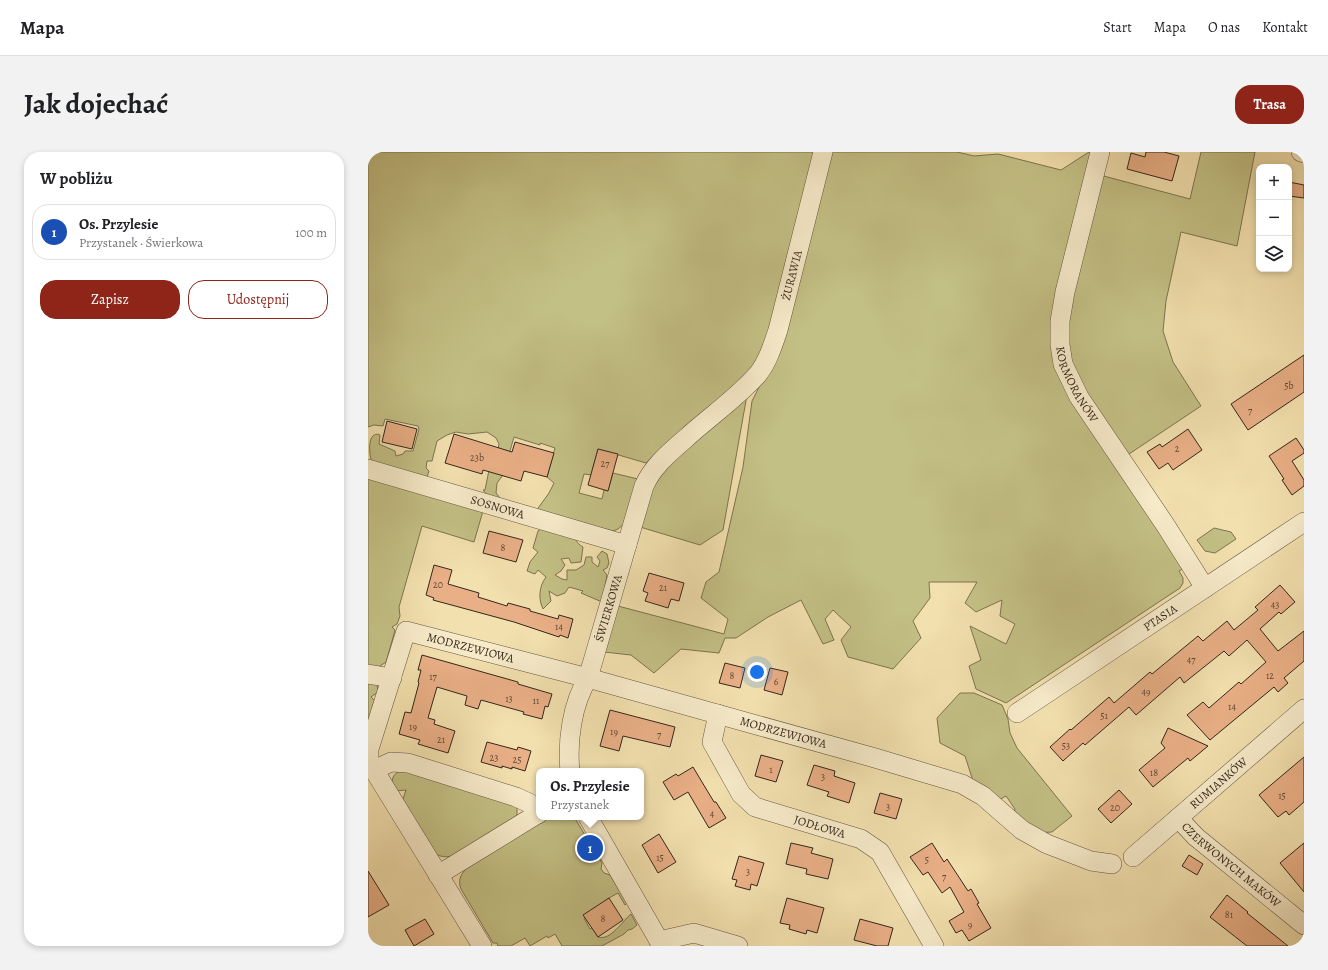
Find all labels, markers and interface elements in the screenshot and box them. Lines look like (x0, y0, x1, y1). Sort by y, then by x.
text: Mapa (20, 15, 64, 41)
text: Start (1103, 18, 1132, 37)
text: Mapa (1154, 18, 1186, 37)
text: O nas (1208, 18, 1240, 37)
text: Kontakt (1262, 18, 1308, 37)
text: Jak dojechać (24, 85, 168, 123)
button: Trasa (1235, 85, 1304, 124)
map controls (1256, 164, 1292, 272)
button: + (1256, 164, 1292, 200)
text: W pobliżu (40, 167, 112, 190)
button: − (1256, 200, 1292, 236)
text: Os. Przylesie (79, 214, 158, 234)
text: 1 (52, 224, 56, 241)
text: 100 m (295, 224, 327, 241)
text: Przystanek · Świerkowa (79, 234, 203, 251)
button: layers (1256, 236, 1292, 272)
street label: ŻURAWIA (778, 247, 806, 302)
button: Zapisz (40, 280, 180, 319)
button: Udostępnij (188, 280, 328, 319)
street label: KORMORANÓW (1052, 345, 1102, 426)
house number: 5b (1284, 379, 1294, 392)
house number: 7 (1248, 404, 1253, 417)
house number: 2 (1175, 442, 1180, 455)
house number: 23b (470, 451, 484, 464)
house number: 27 (601, 457, 610, 470)
street label: SOSNOWA (469, 492, 527, 523)
house number: 8 (501, 541, 506, 554)
street label: ŚWIERKOWA (591, 572, 626, 644)
house number: 20 (433, 578, 443, 591)
house number: 21 (659, 581, 668, 594)
house number: 43 (1271, 598, 1279, 611)
street label: PTASIA (1140, 600, 1181, 635)
house number: 14 (555, 620, 563, 633)
street label: MODRZEWIOWA (425, 629, 517, 667)
house number: 47 (1187, 653, 1196, 666)
your location (747, 662, 767, 682)
house number: 8 (730, 669, 735, 682)
house number: 12 (1266, 669, 1274, 682)
house number: 17 (429, 670, 438, 683)
house number: 6 (774, 675, 779, 688)
house number: 49 (1141, 685, 1151, 698)
house number: 13 (505, 692, 513, 705)
house number: 11 (533, 694, 540, 707)
house number: 14 (1228, 700, 1236, 713)
house number: 51 (1100, 709, 1108, 722)
street label: MODRZEWIOWA (738, 713, 829, 752)
house number: 19 (409, 720, 417, 733)
house number: 19 (610, 725, 618, 738)
house number: 7 (657, 728, 662, 741)
house number: 21 (437, 733, 446, 746)
house number: 53 (1062, 739, 1070, 752)
house number: 23 (490, 751, 498, 764)
house number: 25 (512, 753, 522, 766)
street label: RUMIANKÓW (1186, 753, 1251, 813)
house number: 1 (769, 763, 773, 776)
house number: 18 (1150, 766, 1158, 779)
popup (536, 768, 644, 820)
house number: 3 (821, 770, 825, 783)
text: Os. Przylesie (550, 776, 630, 796)
house number: 15 (1278, 789, 1286, 802)
text: Przystanek (550, 796, 609, 813)
house number: 3 (886, 800, 890, 813)
house number: 20 (1110, 801, 1120, 814)
house number: 4 (710, 807, 715, 820)
street label: JODŁOWA (792, 811, 848, 842)
street label: CZERWONYCH MAKÓW (1178, 819, 1285, 912)
pin: 1 (577, 833, 603, 863)
house number: 15 (656, 851, 664, 864)
house number: 5 (925, 853, 929, 866)
house number: 3 (746, 865, 750, 878)
house number: 7 (942, 870, 947, 883)
house number: 81 (1225, 908, 1234, 921)
house number: 8 (601, 912, 606, 925)
house number: 9 (968, 918, 973, 931)

